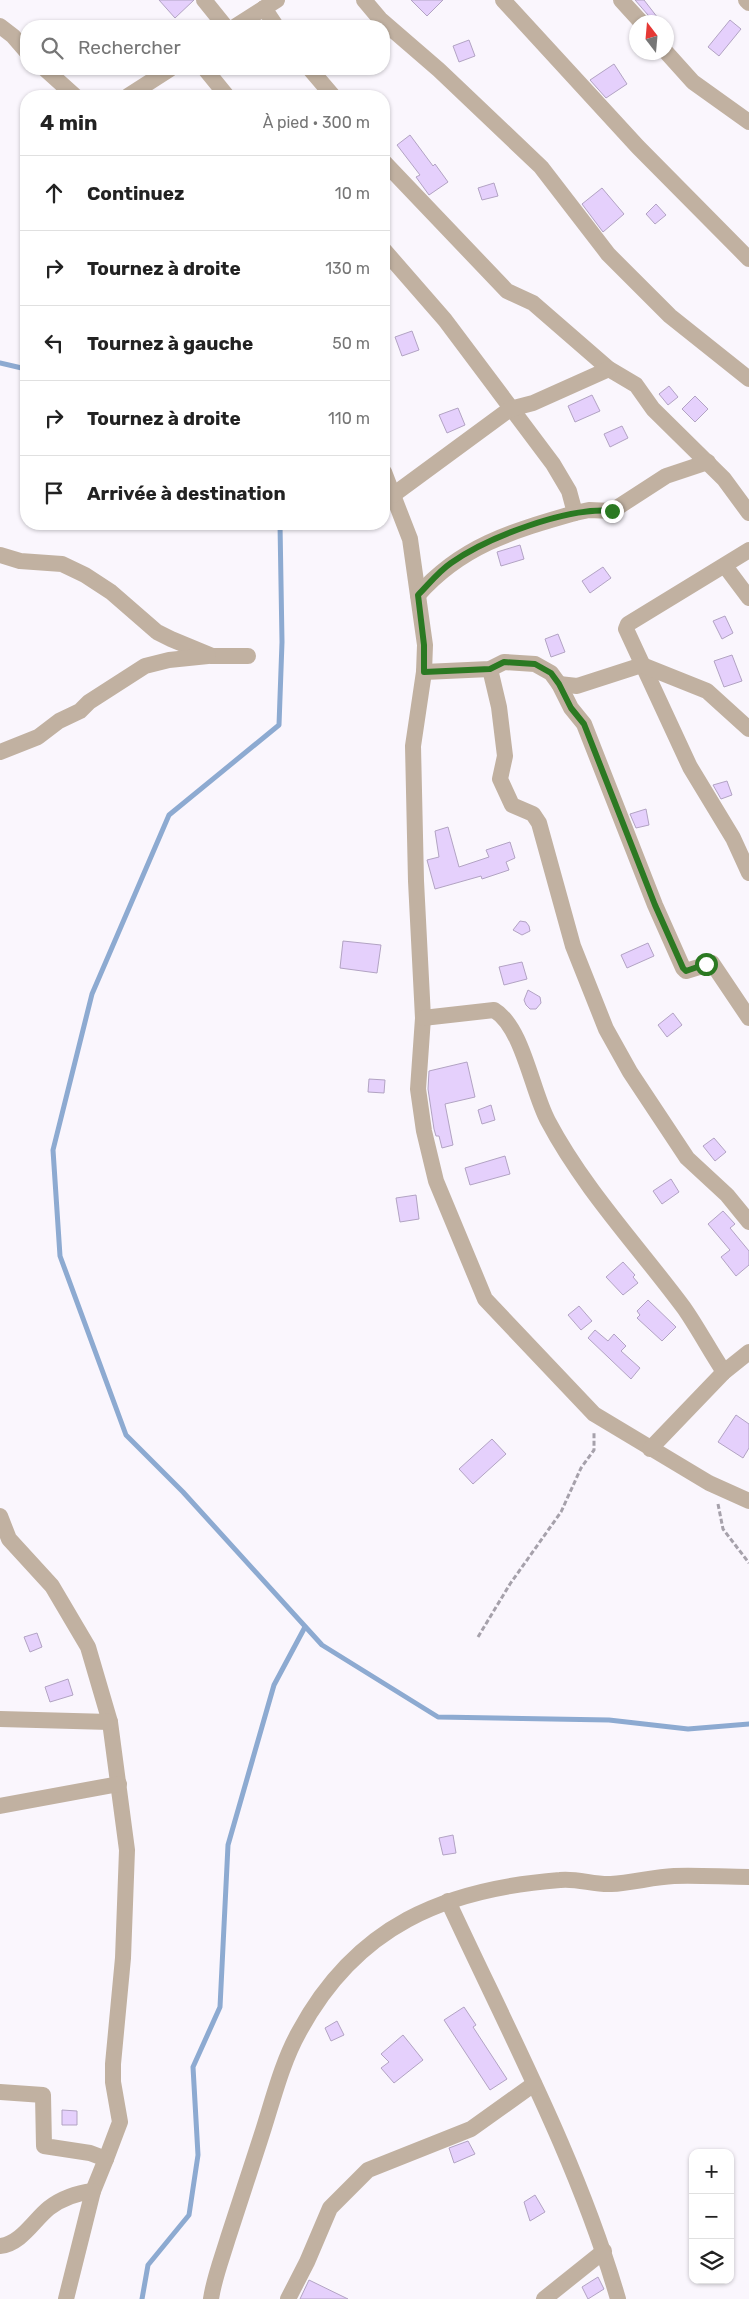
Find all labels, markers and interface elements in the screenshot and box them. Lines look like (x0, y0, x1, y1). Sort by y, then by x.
north arrow (629, 15, 674, 60)
search box (20, 20, 390, 75)
icon: search (38, 34, 66, 62)
text: Rechercher (78, 36, 181, 59)
text: 4 min (40, 110, 98, 135)
text: À pied · 300 m (263, 113, 370, 132)
icon: ahead (40, 179, 68, 207)
text: Continuez (87, 182, 185, 205)
text: 10 m (335, 184, 370, 203)
icon: right (40, 254, 68, 282)
text: Tournez à droite (87, 257, 241, 280)
text: 130 m (325, 259, 370, 278)
icon: left (40, 329, 68, 357)
text: Tournez à gauche (87, 332, 253, 355)
text: 50 m (332, 334, 370, 353)
icon: right (40, 404, 68, 432)
text: Tournez à droite (87, 407, 241, 430)
text: 110 m (328, 409, 370, 428)
icon: arrive (40, 479, 68, 507)
text: Arrivée à destination (87, 482, 286, 505)
route end (601, 500, 624, 523)
route start (695, 953, 718, 976)
map controls (689, 2149, 734, 2284)
button: + (689, 2149, 734, 2194)
button: − (689, 2194, 734, 2239)
button: layers (689, 2239, 734, 2284)

